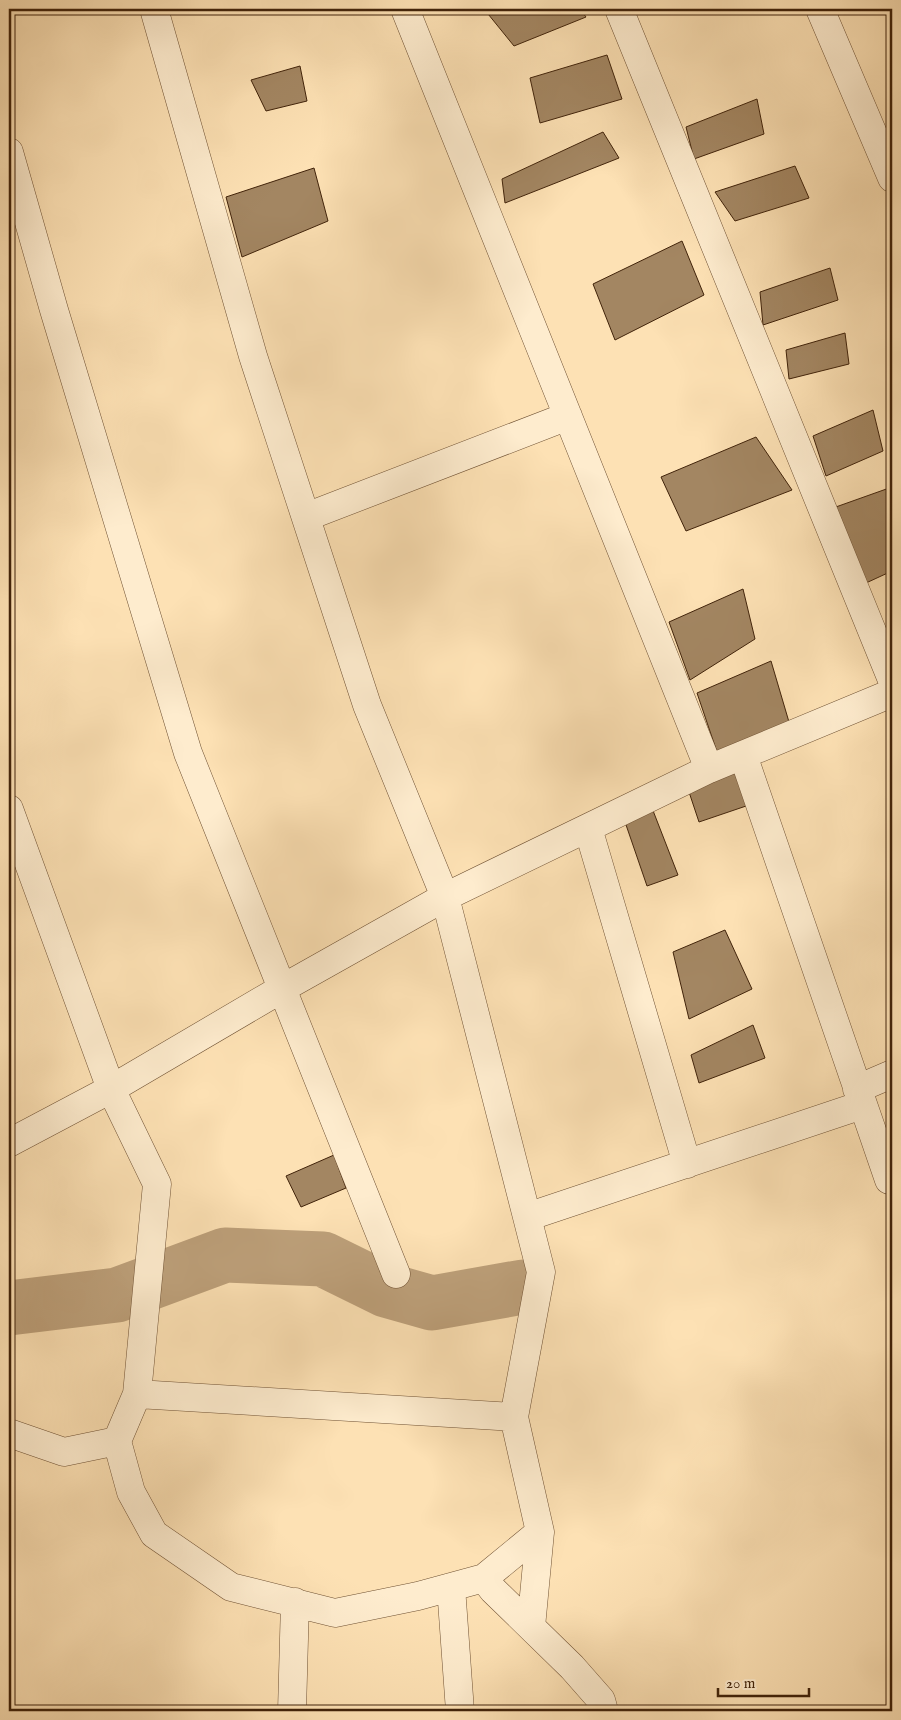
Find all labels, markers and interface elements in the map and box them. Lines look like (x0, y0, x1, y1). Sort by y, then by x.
scale bar (718, 1665, 810, 1697)
text: 20 m (726, 1674, 756, 1693)

